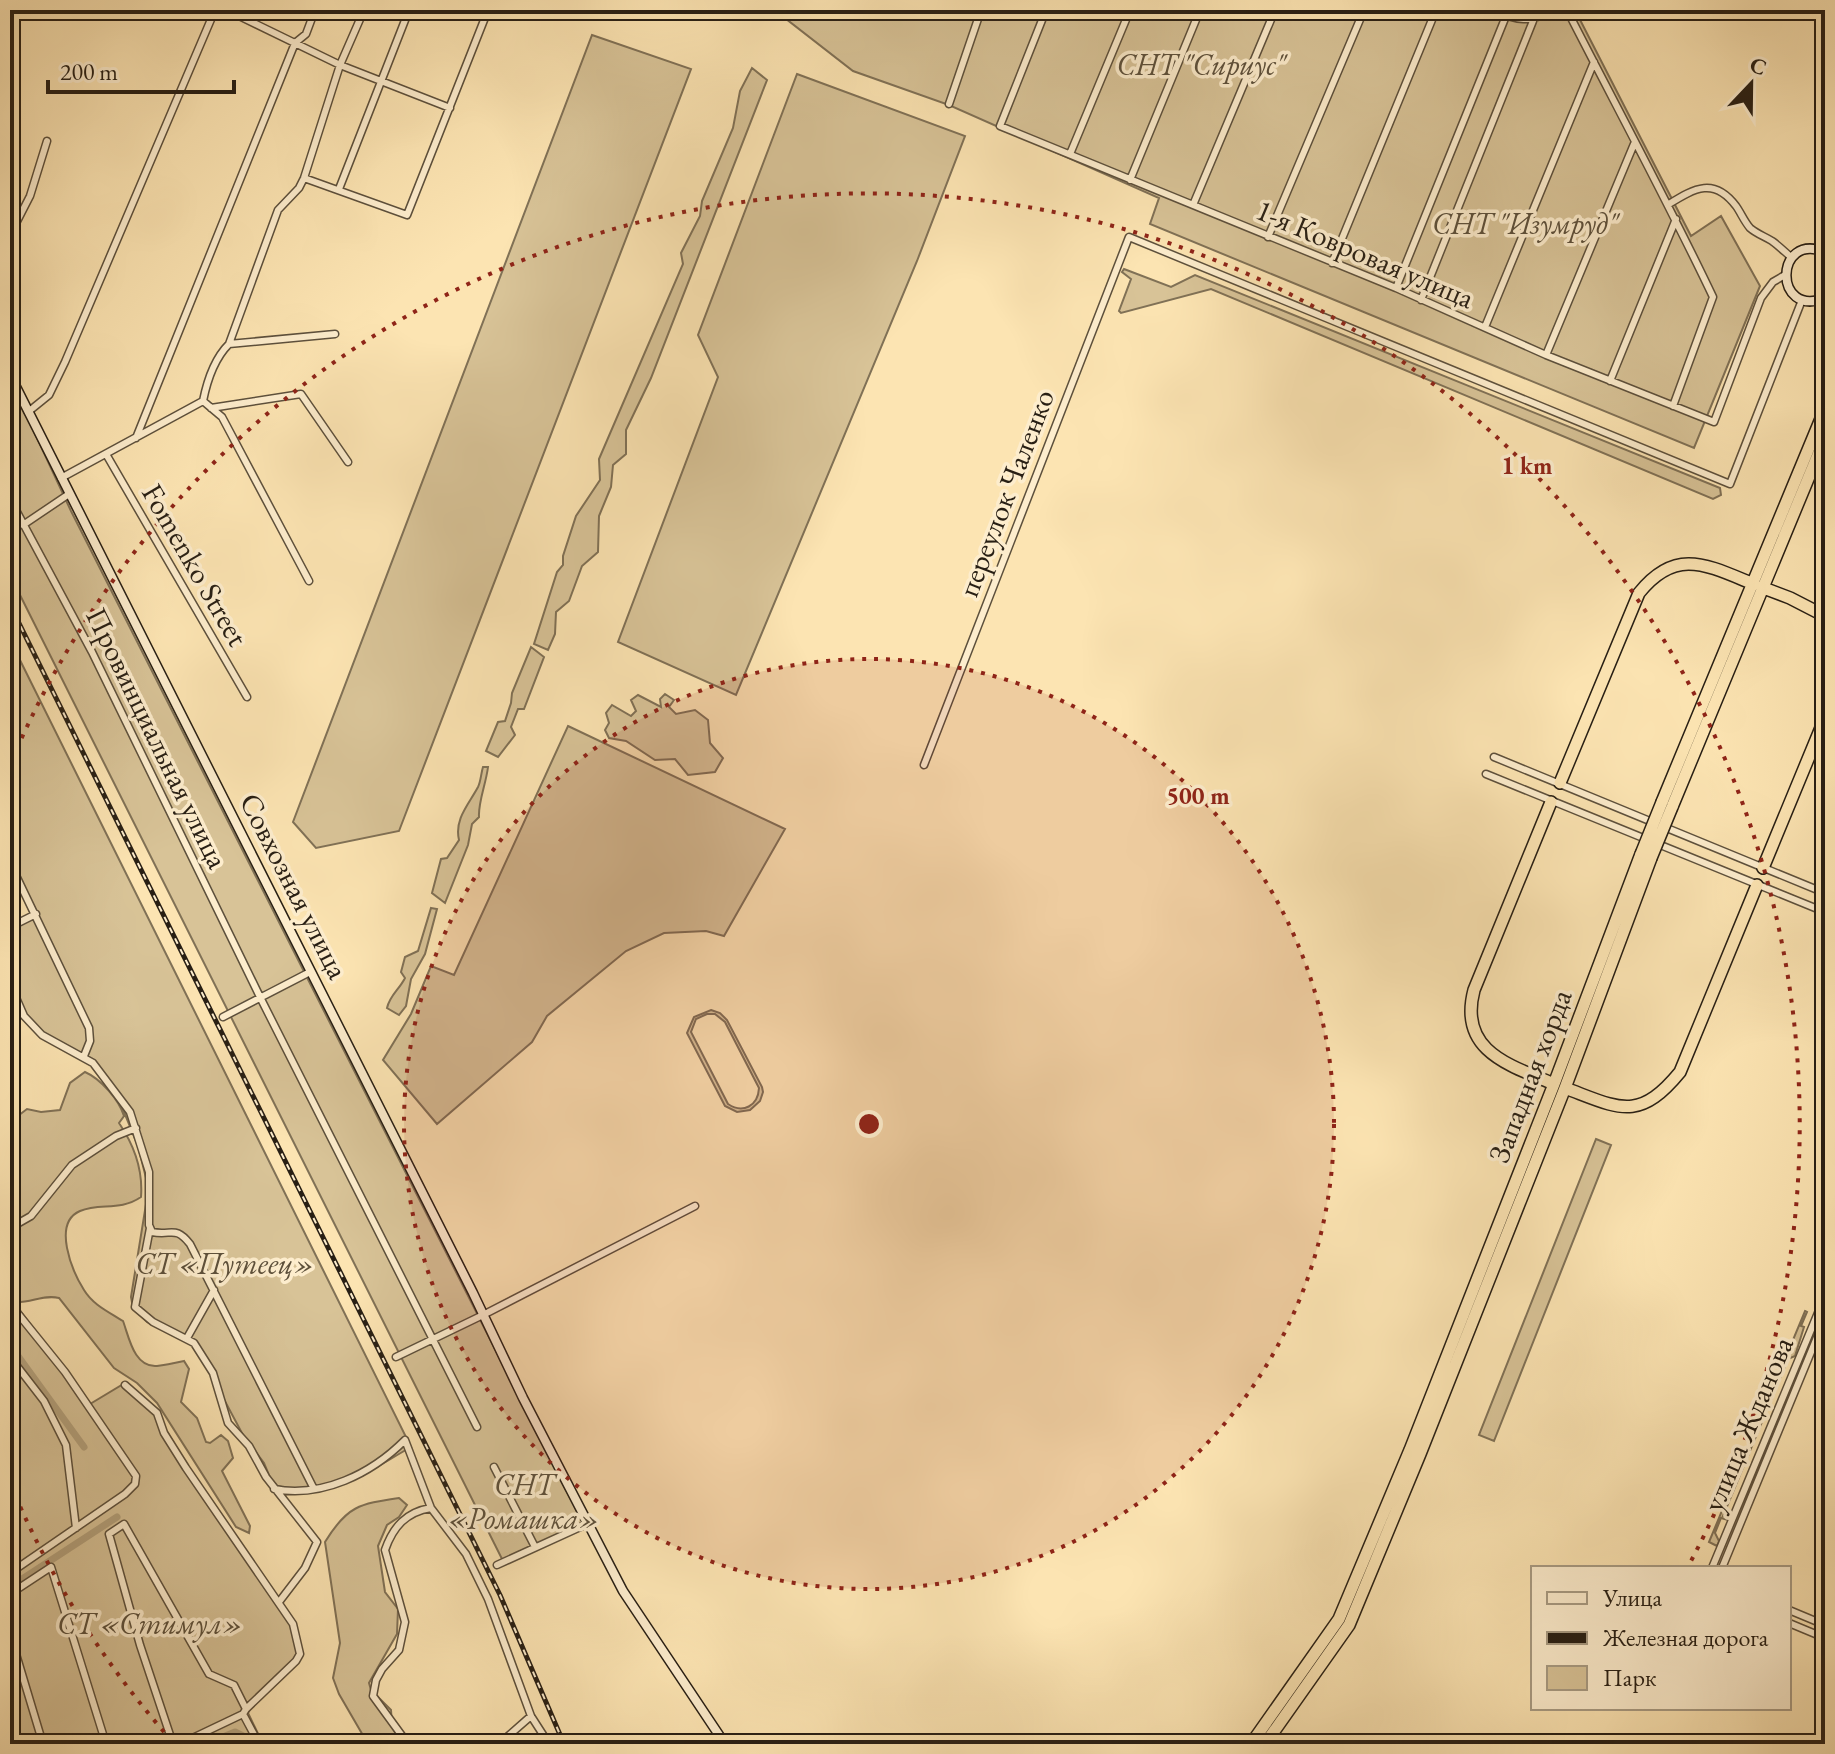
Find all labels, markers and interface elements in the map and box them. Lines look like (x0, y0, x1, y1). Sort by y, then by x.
scale bar (48, 44, 234, 94)
north arrow (1711, 44, 1791, 124)
park label: СНТ "Сириус" (1117, 45, 1289, 84)
text: С (1746, 50, 1771, 82)
text: 200 m (60, 56, 118, 87)
street label: 1-я Ковровая улица (1250, 190, 1480, 317)
park label: СНТ "Изумруд" (1432, 204, 1621, 243)
street label: переулок Чаленко (948, 384, 1063, 602)
text: 1 km (1502, 450, 1552, 481)
street label: Fomenko Street (133, 477, 258, 653)
street label: Провинциальная улица (77, 601, 238, 875)
text: 500 m (1166, 780, 1230, 811)
street label: Совхозная улица (231, 786, 358, 985)
street label: Западная хорда (1479, 984, 1580, 1168)
centre of rings (855, 1110, 883, 1138)
park label: СТ «Путеец» (136, 1244, 314, 1283)
street label: улица Жданова (1693, 1330, 1802, 1517)
park label: СНТ «Ромашка» (448, 1465, 600, 1538)
legend (1531, 1566, 1791, 1710)
text: Улица (1602, 1582, 1662, 1613)
park label: СТ «Стимул» (57, 1604, 243, 1643)
text: Железная дорога (1602, 1622, 1769, 1653)
text: Парк (1603, 1662, 1657, 1693)

